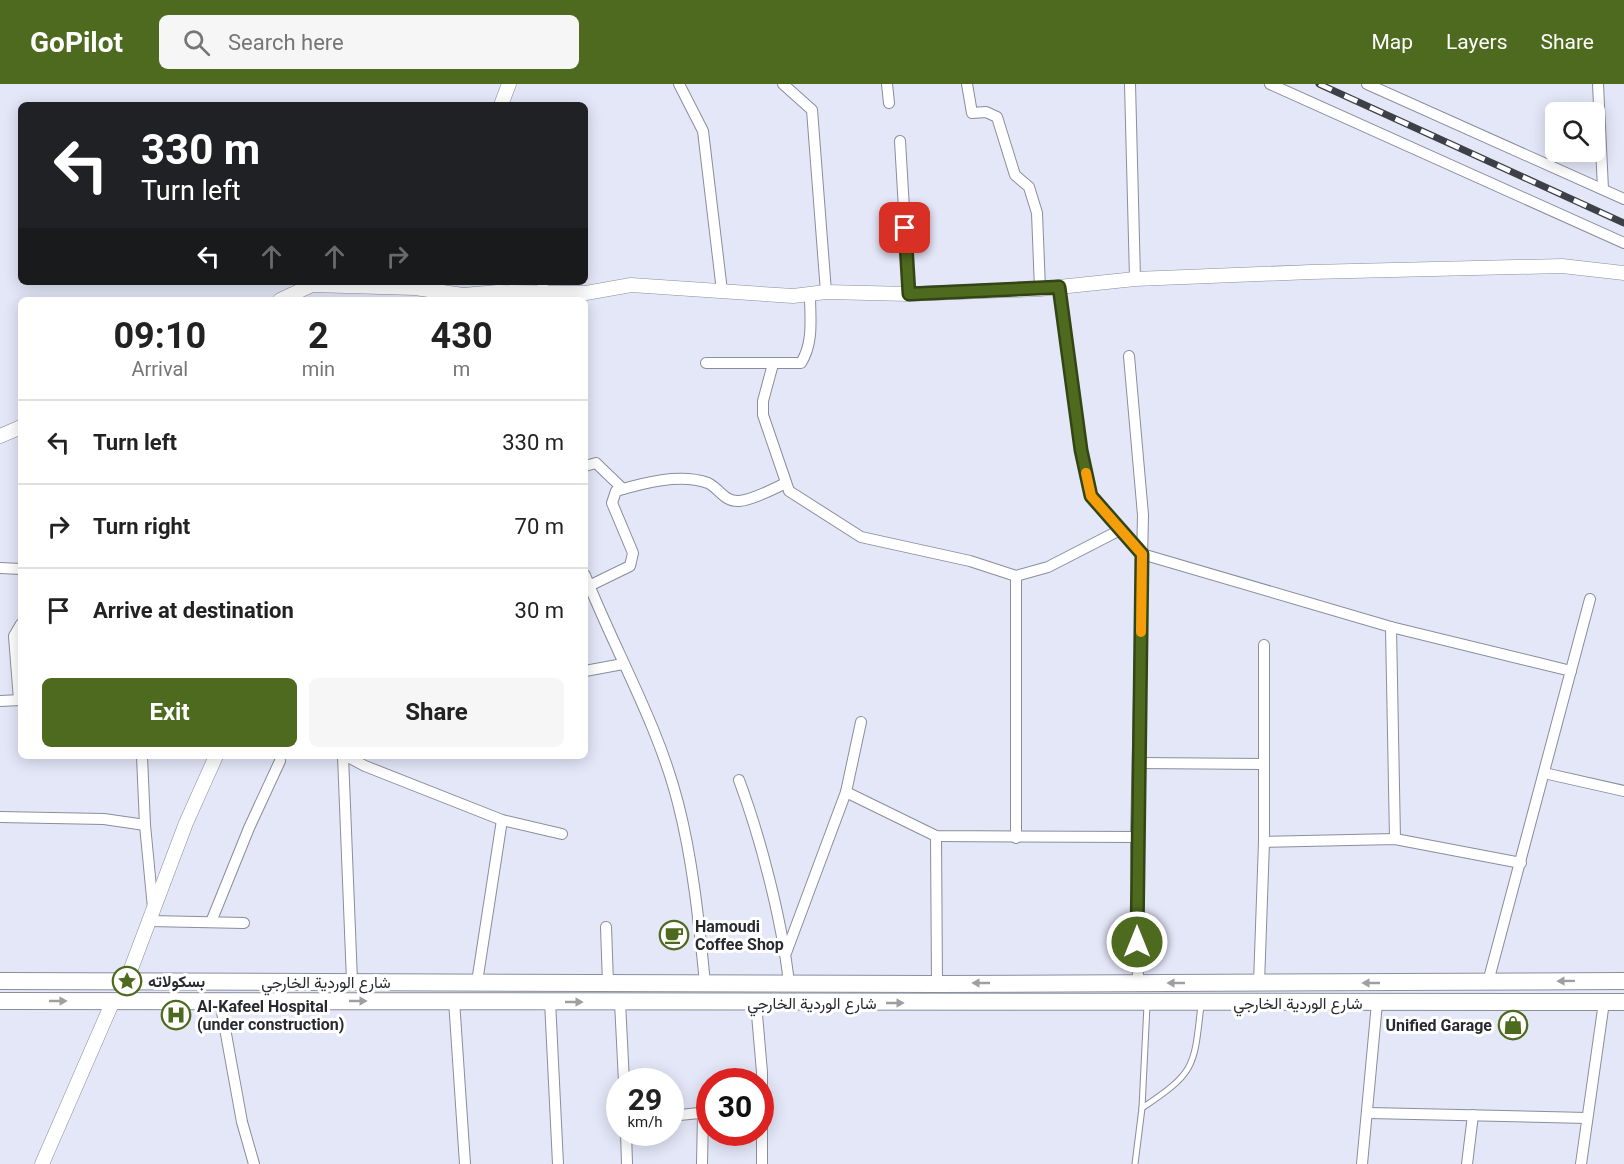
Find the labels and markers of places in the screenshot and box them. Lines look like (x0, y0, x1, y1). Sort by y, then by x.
pin (879, 202, 930, 253)
place label: Hamoudi Coffee Shop (695, 917, 784, 954)
cafe icon: Hamoudi Coffee Shop (658, 919, 690, 951)
place icon: بسكولاته (111, 965, 143, 997)
place label: بسكولاته (148, 972, 205, 992)
place label: Al-Kafeel Hospital (under construction) (197, 997, 344, 1034)
hospital icon: Al-Kafeel Hospital (under construction) (160, 999, 192, 1031)
shop icon: Unified Garage (1497, 1009, 1529, 1041)
place label: Unified Garage (1385, 1016, 1492, 1035)

